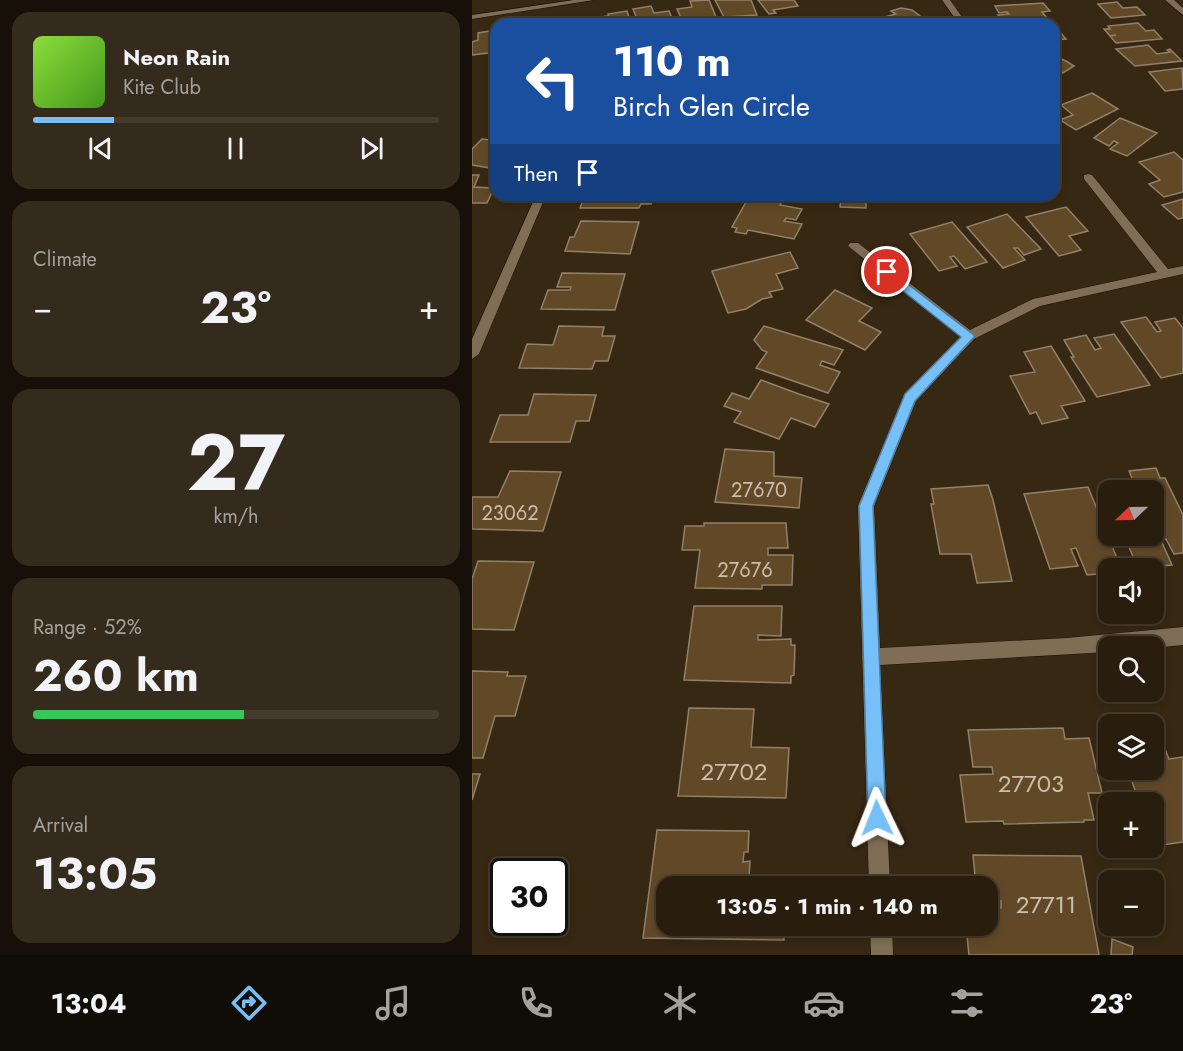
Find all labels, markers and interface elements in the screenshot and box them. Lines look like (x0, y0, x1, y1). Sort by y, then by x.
text: 110 m (613, 31, 731, 92)
text: Neon Rain (123, 41, 230, 73)
icon: left (514, 42, 592, 120)
text: Kite Club (123, 73, 201, 102)
text: Birch Glen Circle (613, 87, 810, 126)
icon: previous (84, 132, 117, 165)
icon: pause (219, 132, 252, 165)
icon: next (355, 132, 388, 165)
icon: arrive (571, 156, 604, 189)
text: Then (514, 157, 559, 189)
text: Climate (33, 245, 97, 274)
pin (861, 246, 912, 297)
icon: arrive (870, 255, 903, 288)
text: 23° (200, 275, 271, 340)
text: − (33, 284, 52, 331)
text: + (419, 284, 439, 331)
text: 27 (187, 407, 285, 519)
house number: 27670 (731, 476, 787, 505)
north arrow (1098, 480, 1164, 546)
map controls (1098, 480, 1164, 936)
house number: 23062 (481, 499, 539, 528)
text: km/h (213, 502, 259, 531)
house number: 27676 (717, 556, 773, 585)
button: sound (1098, 558, 1164, 624)
text: Range · 52% (33, 613, 142, 642)
button: search (1098, 636, 1164, 702)
text: 260 km (33, 643, 199, 708)
button: layers (1098, 714, 1164, 780)
house number: 27702 (701, 754, 767, 789)
house number: 27703 (998, 766, 1064, 801)
position arrow (845, 786, 909, 850)
button: + (1098, 792, 1164, 858)
text: Arrival (33, 811, 88, 840)
text: 13:05 (33, 841, 157, 906)
speed limit sign: 30 (490, 858, 568, 936)
button: − (1098, 870, 1164, 936)
house number: 27711 (1016, 887, 1076, 922)
text: 13:05 · 1 min · 140 m (716, 890, 938, 922)
icon: directions (228, 982, 270, 1024)
icon: music (372, 982, 414, 1024)
icon: phone (515, 982, 557, 1024)
icon: climate (659, 982, 701, 1024)
icon: car (803, 982, 845, 1024)
icon: filters (946, 982, 988, 1024)
text: 13:04 (51, 984, 127, 1023)
text: 23° (1090, 984, 1132, 1023)

